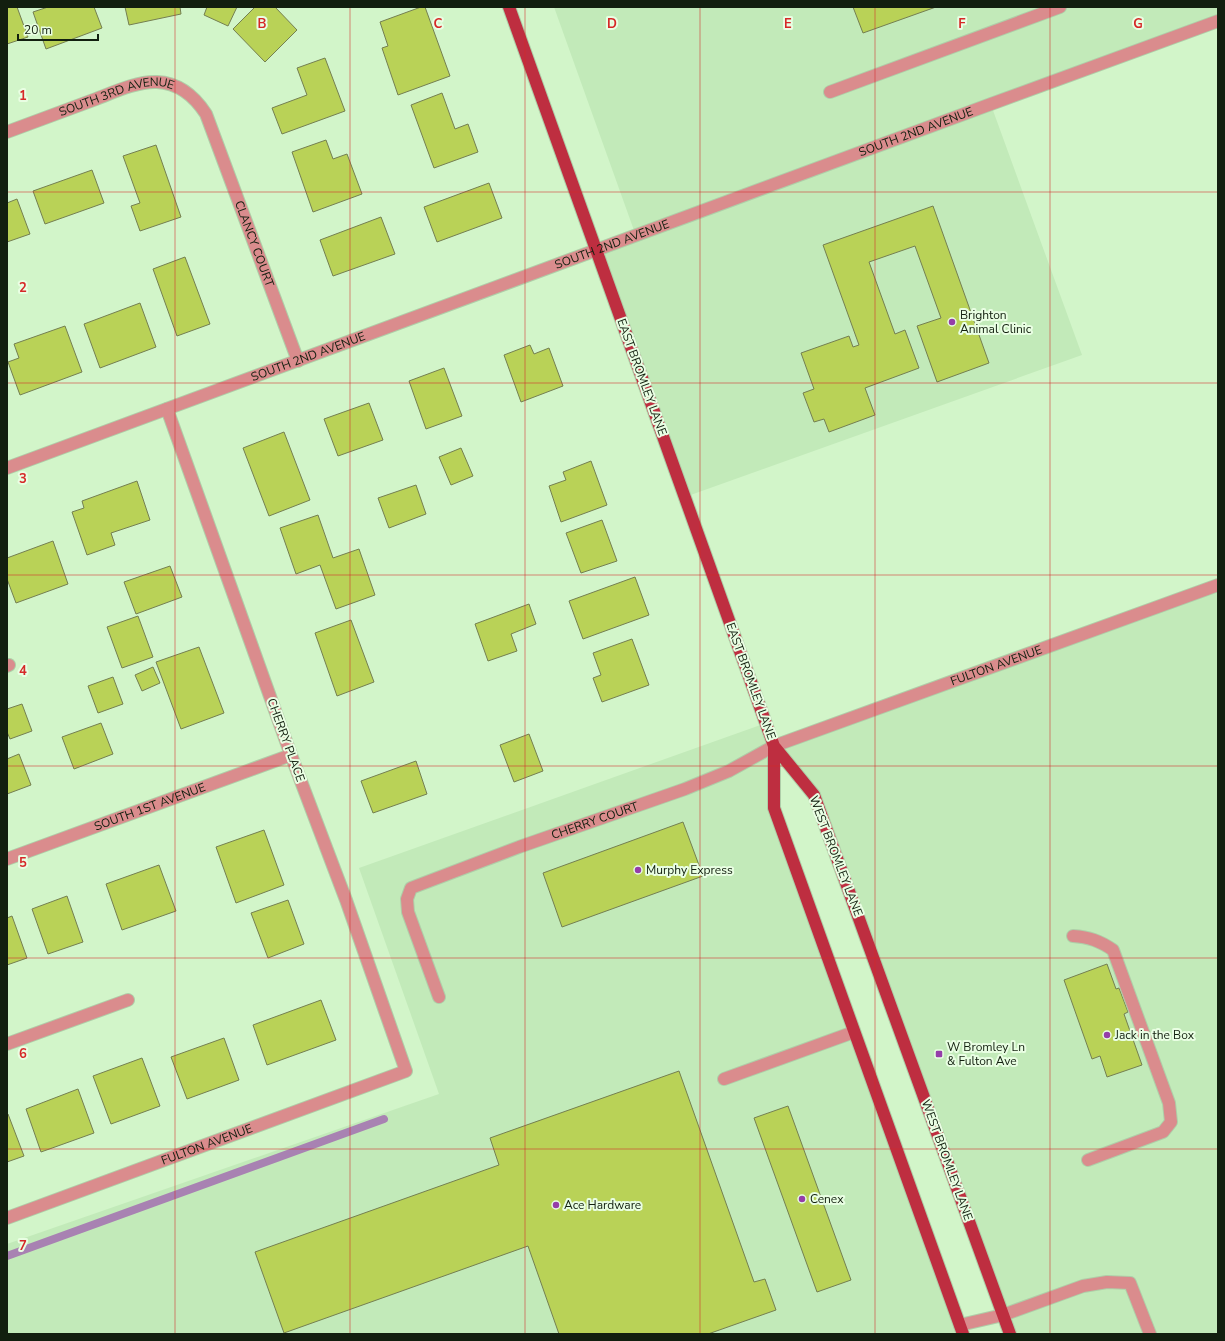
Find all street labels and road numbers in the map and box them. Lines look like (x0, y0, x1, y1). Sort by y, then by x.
street label: SOUTH 3RD AVENUE (57, 74, 176, 120)
street label: SOUTH 2ND AVENUE (856, 103, 975, 160)
street label: CLANCY COURT (231, 198, 278, 290)
street label: SOUTH 2ND AVENUE (552, 216, 671, 273)
street label: EAST BROMLEY LANE (613, 316, 671, 438)
street label: SOUTH 2ND AVENUE (249, 328, 368, 385)
street label: EAST BROMLEY LANE (722, 620, 780, 742)
street label: FULTON AVENUE (948, 641, 1044, 689)
street label: CHERRY PLACE (263, 696, 309, 784)
street label: SOUTH 1ST AVENUE (92, 779, 208, 834)
street label: WEST BROMLEY LANE (806, 794, 866, 918)
street label: CHERRY COURT (549, 798, 641, 843)
street label: WEST BROMLEY LANE (918, 1097, 976, 1223)
street label: FULTON AVENUE (159, 1120, 255, 1169)

